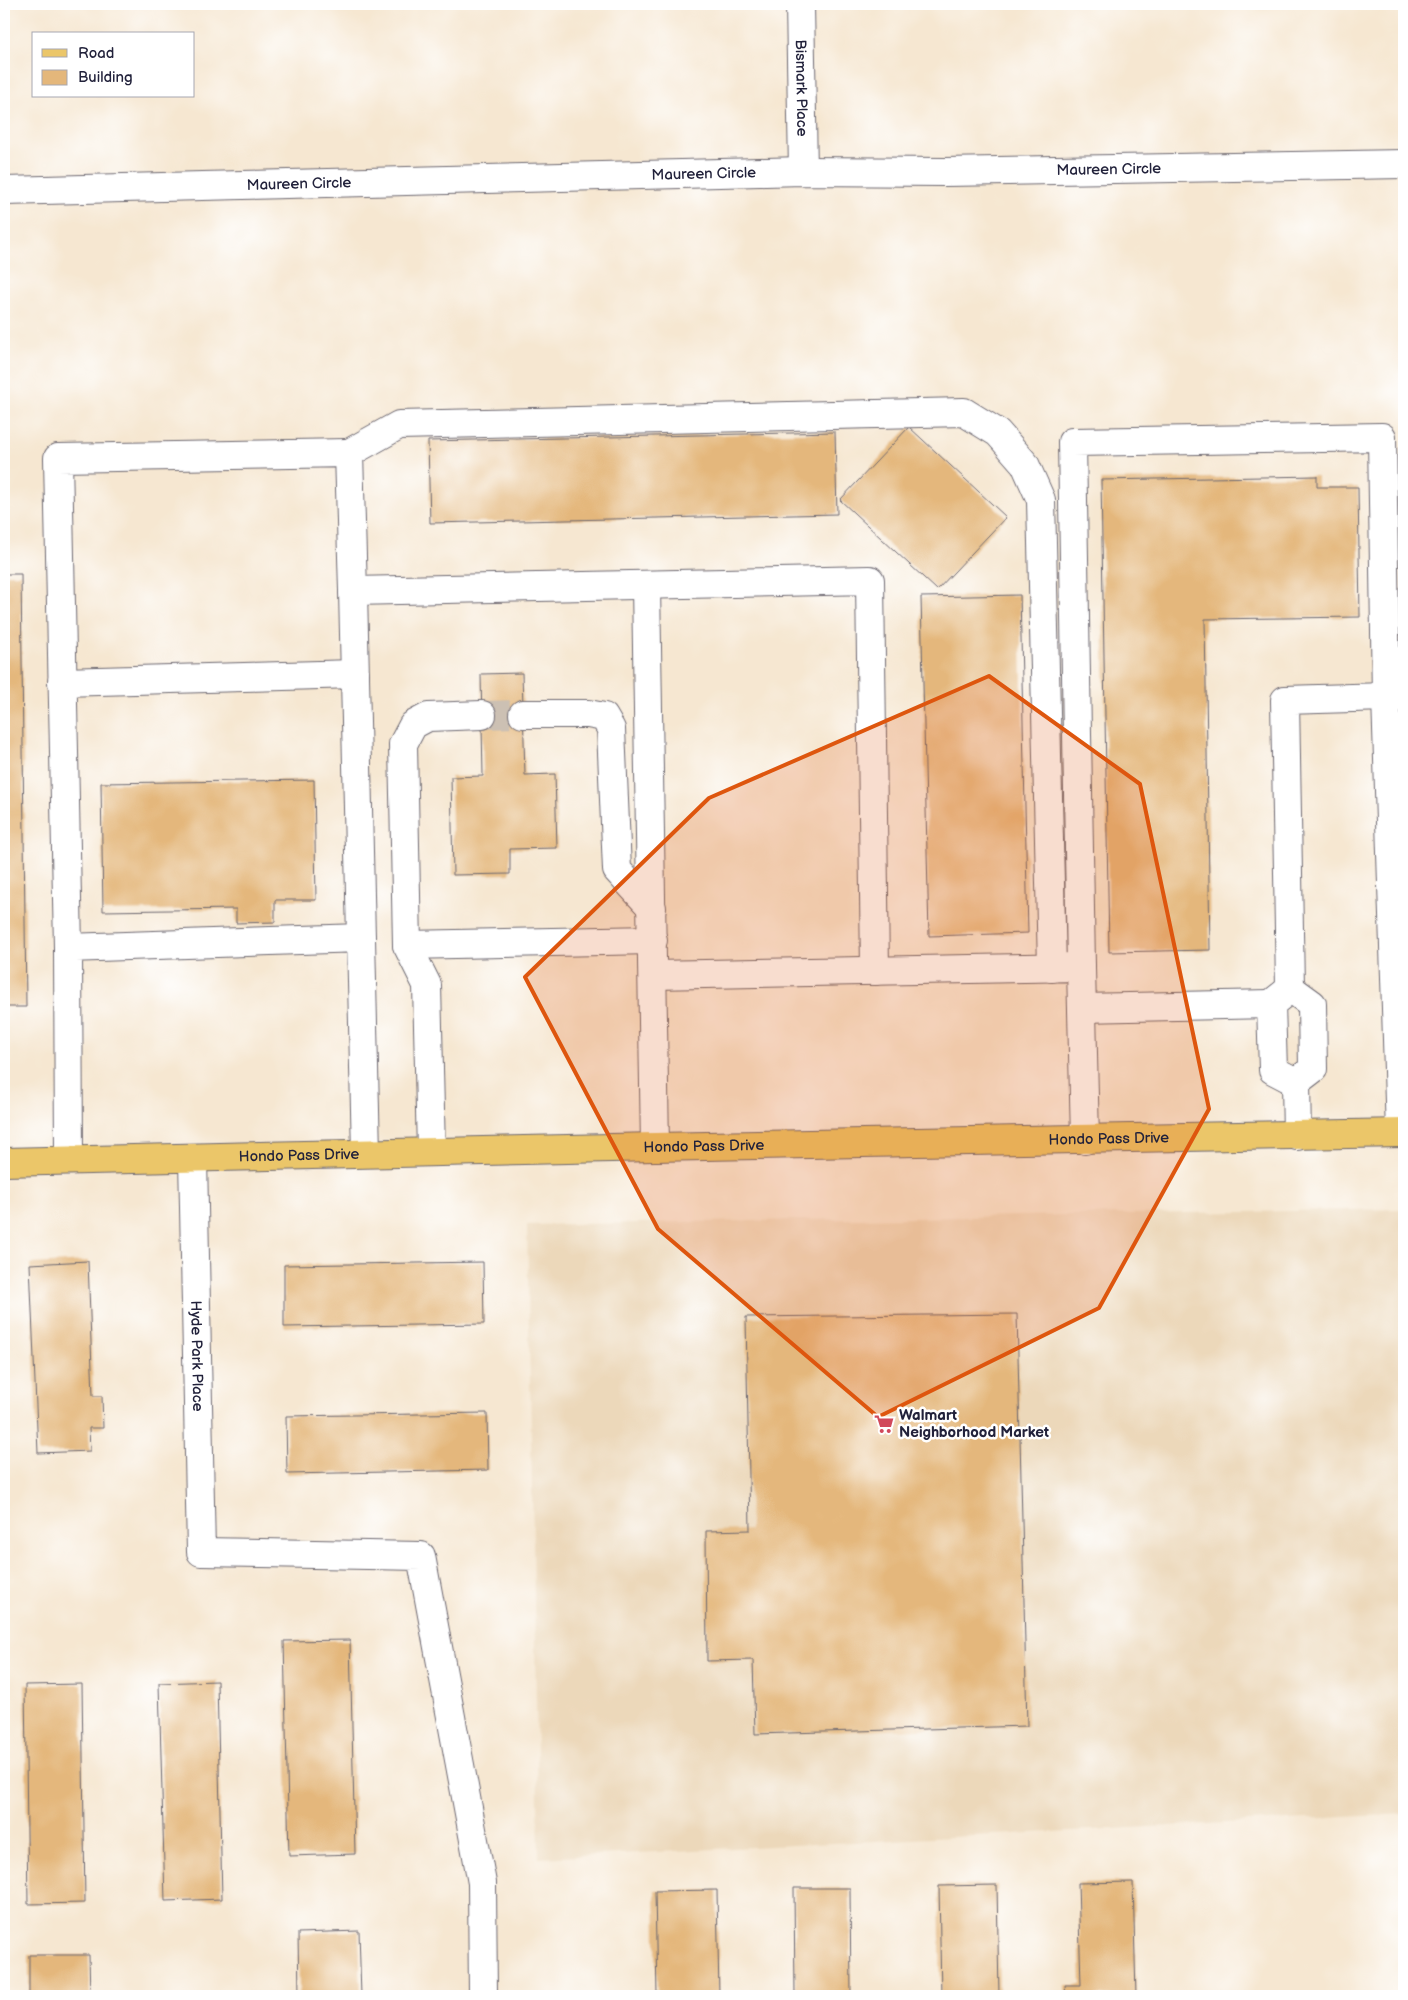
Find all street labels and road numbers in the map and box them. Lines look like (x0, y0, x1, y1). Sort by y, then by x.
street label: Bismark Place (791, 39, 811, 137)
street label: Maureen Circle (1056, 159, 1161, 180)
street label: Maureen Circle (651, 163, 756, 185)
street label: Maureen Circle (246, 173, 352, 195)
street label: Hondo Pass Drive (1048, 1128, 1169, 1150)
street label: Hondo Pass Drive (643, 1136, 764, 1157)
street label: Hondo Pass Drive (238, 1145, 360, 1167)
street label: Hyde Park Place (186, 1300, 207, 1412)

